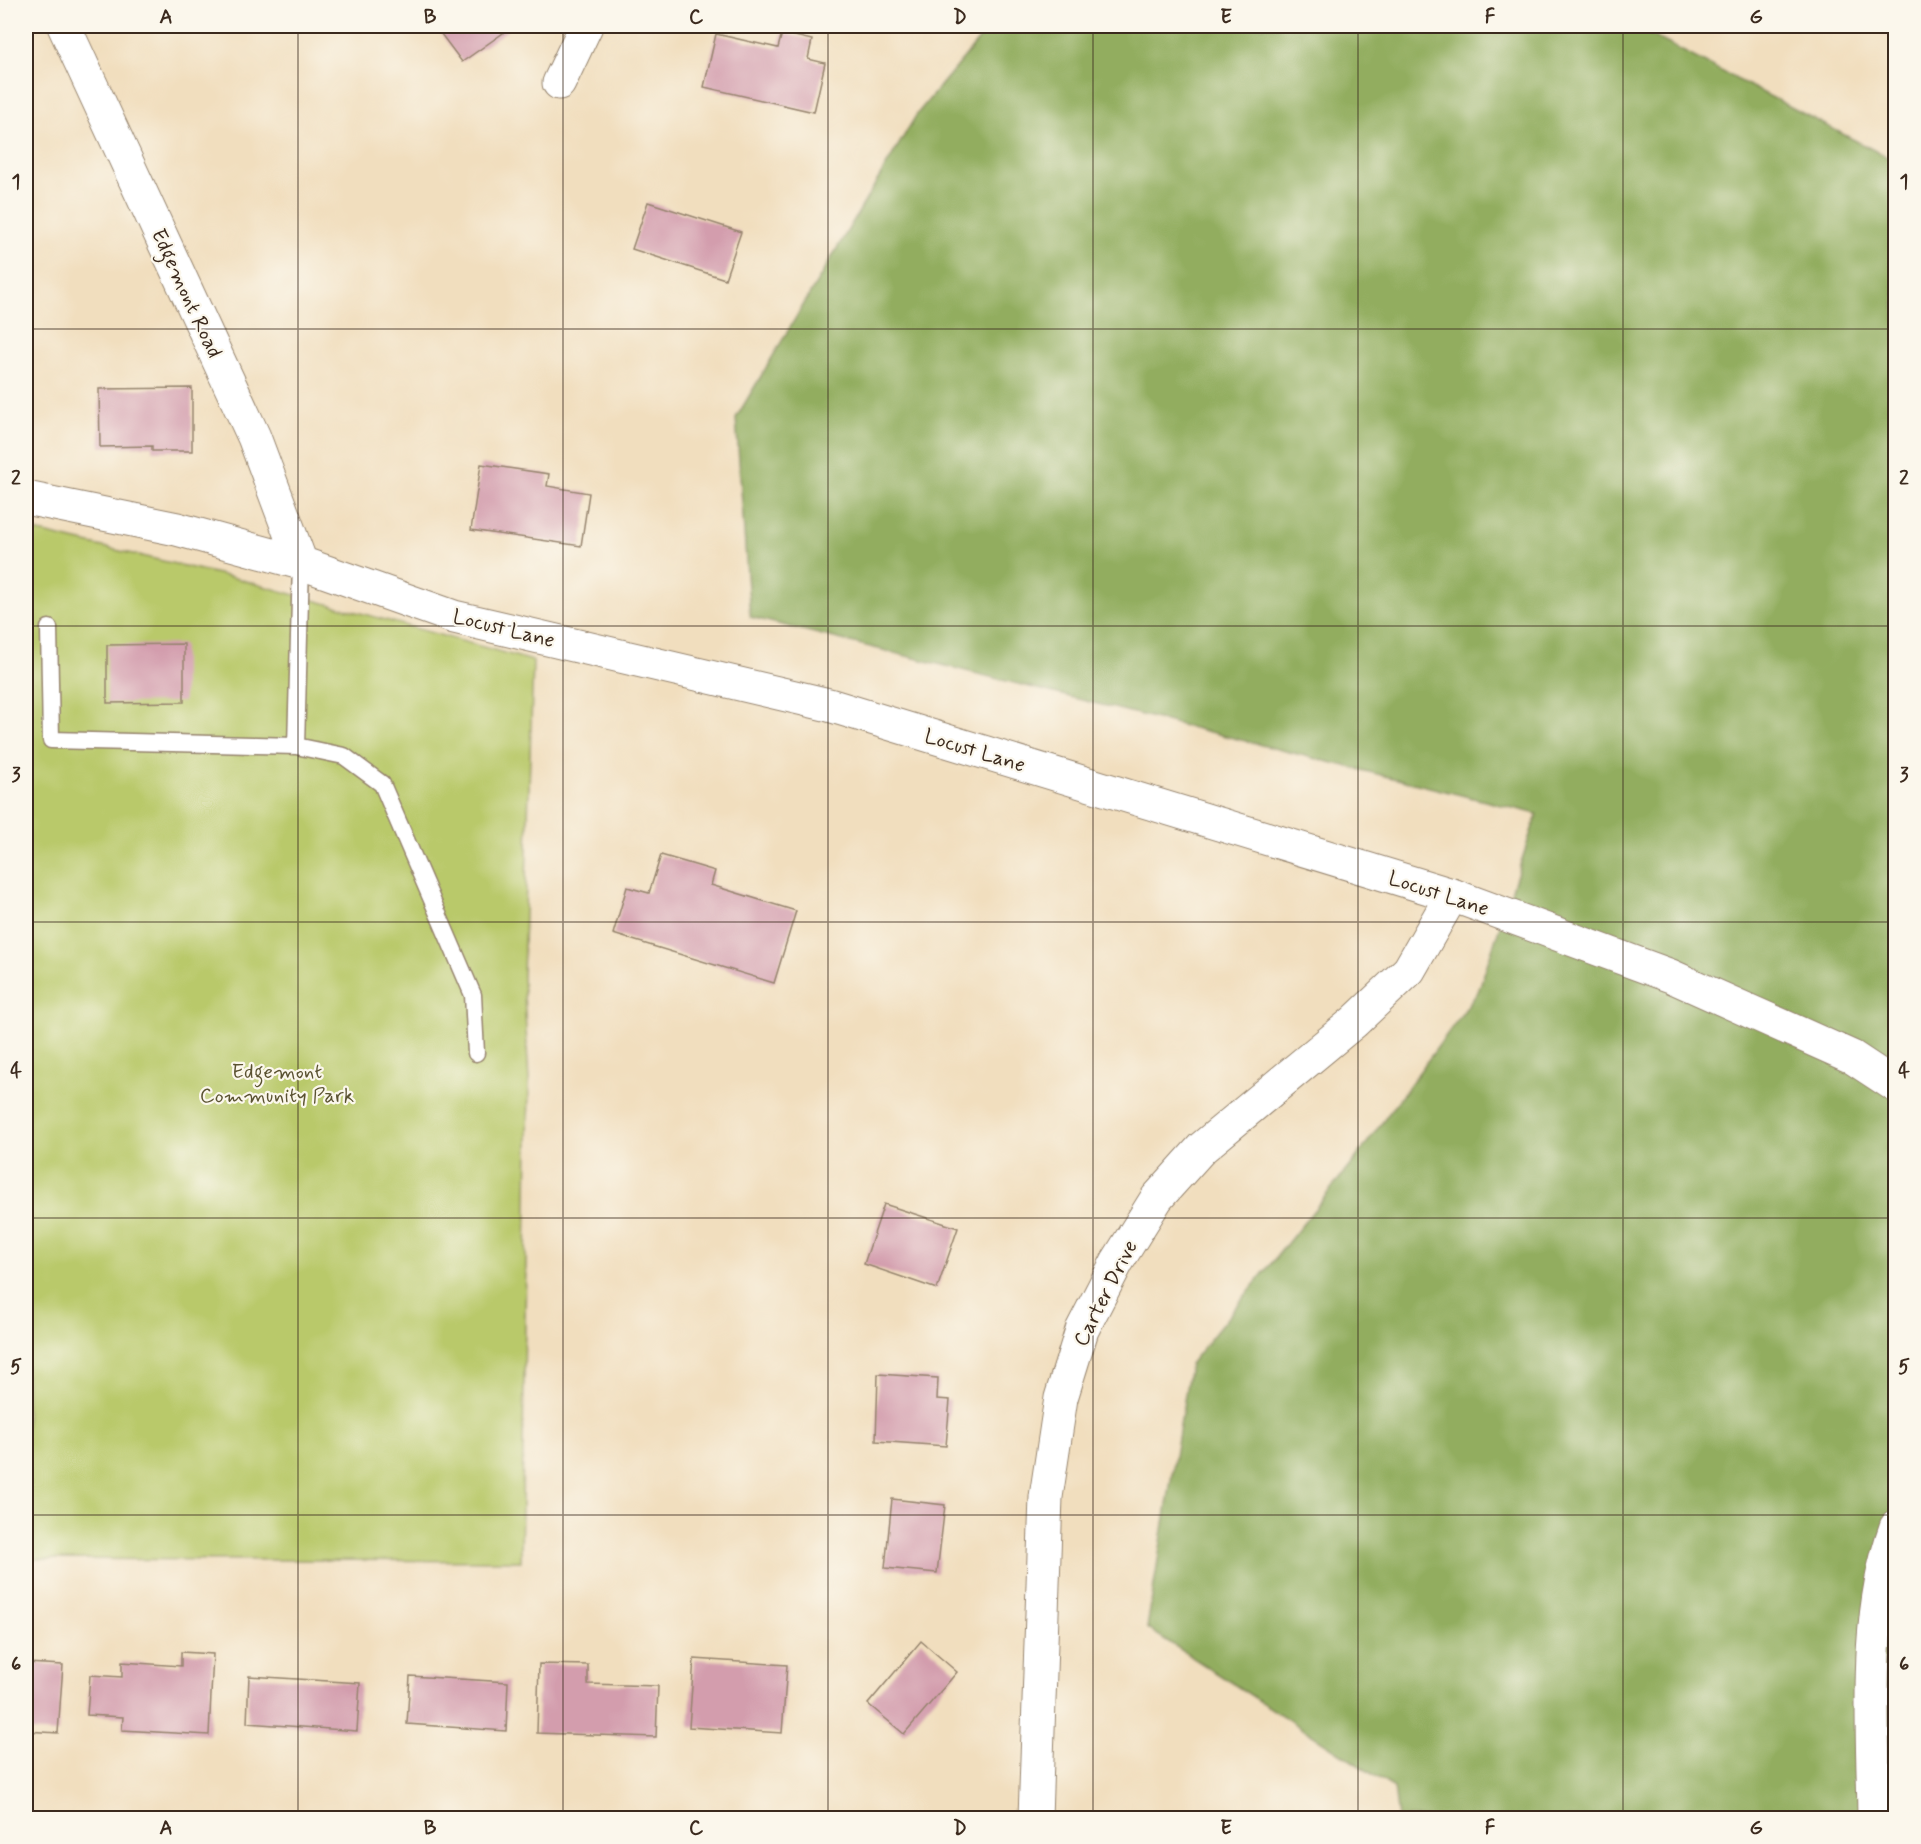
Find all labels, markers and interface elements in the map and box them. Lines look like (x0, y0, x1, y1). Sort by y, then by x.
text: A (159, 4, 173, 31)
text: B (424, 4, 437, 31)
text: C (689, 4, 704, 31)
text: D (953, 4, 967, 31)
text: E (1220, 4, 1232, 31)
text: F (1485, 4, 1496, 31)
text: G (1749, 4, 1763, 31)
text: 1 (12, 169, 20, 196)
text: 1 (1900, 169, 1908, 196)
street label: Edgemont Road (142, 224, 228, 363)
text: 2 (11, 465, 21, 492)
text: 2 (1899, 465, 1909, 492)
street label: Locust Lane (450, 603, 558, 655)
street label: Locust Lane (921, 722, 1029, 780)
text: 3 (11, 762, 21, 789)
text: 3 (1899, 762, 1909, 789)
street label: Locust Lane (1385, 865, 1493, 923)
text: 4 (10, 1058, 22, 1085)
park label: Edgemont Community Park (200, 1058, 354, 1110)
text: 4 (1898, 1058, 1910, 1085)
street label: Carter Drive (1067, 1236, 1145, 1351)
text: 5 (10, 1354, 22, 1381)
text: 5 (1898, 1354, 1910, 1381)
text: 6 (11, 1651, 21, 1678)
text: 6 (1899, 1651, 1909, 1678)
text: A (159, 1815, 173, 1842)
text: B (424, 1815, 437, 1842)
text: C (689, 1815, 704, 1842)
text: D (953, 1815, 967, 1842)
text: E (1220, 1815, 1232, 1842)
text: F (1485, 1815, 1496, 1842)
text: G (1749, 1815, 1763, 1842)

